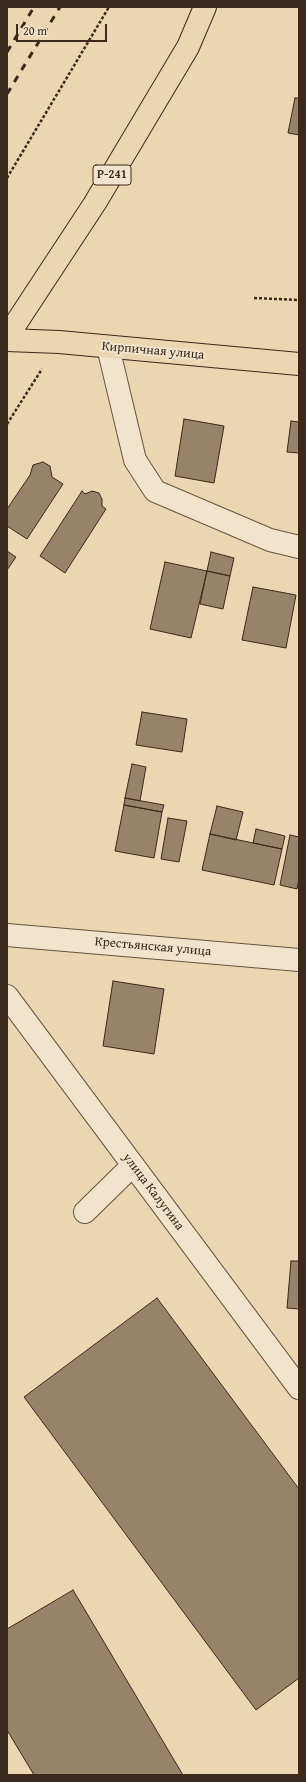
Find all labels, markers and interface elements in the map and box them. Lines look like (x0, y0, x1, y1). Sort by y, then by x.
scale bar (18, 16, 109, 42)
text: 20 m (23, 22, 47, 39)
road number: Р-241 (93, 165, 131, 185)
street label: Кирпичная улица (101, 339, 205, 363)
street label: Крестьянская улица (94, 934, 212, 960)
street label: улица Калугина (119, 1150, 187, 1234)

